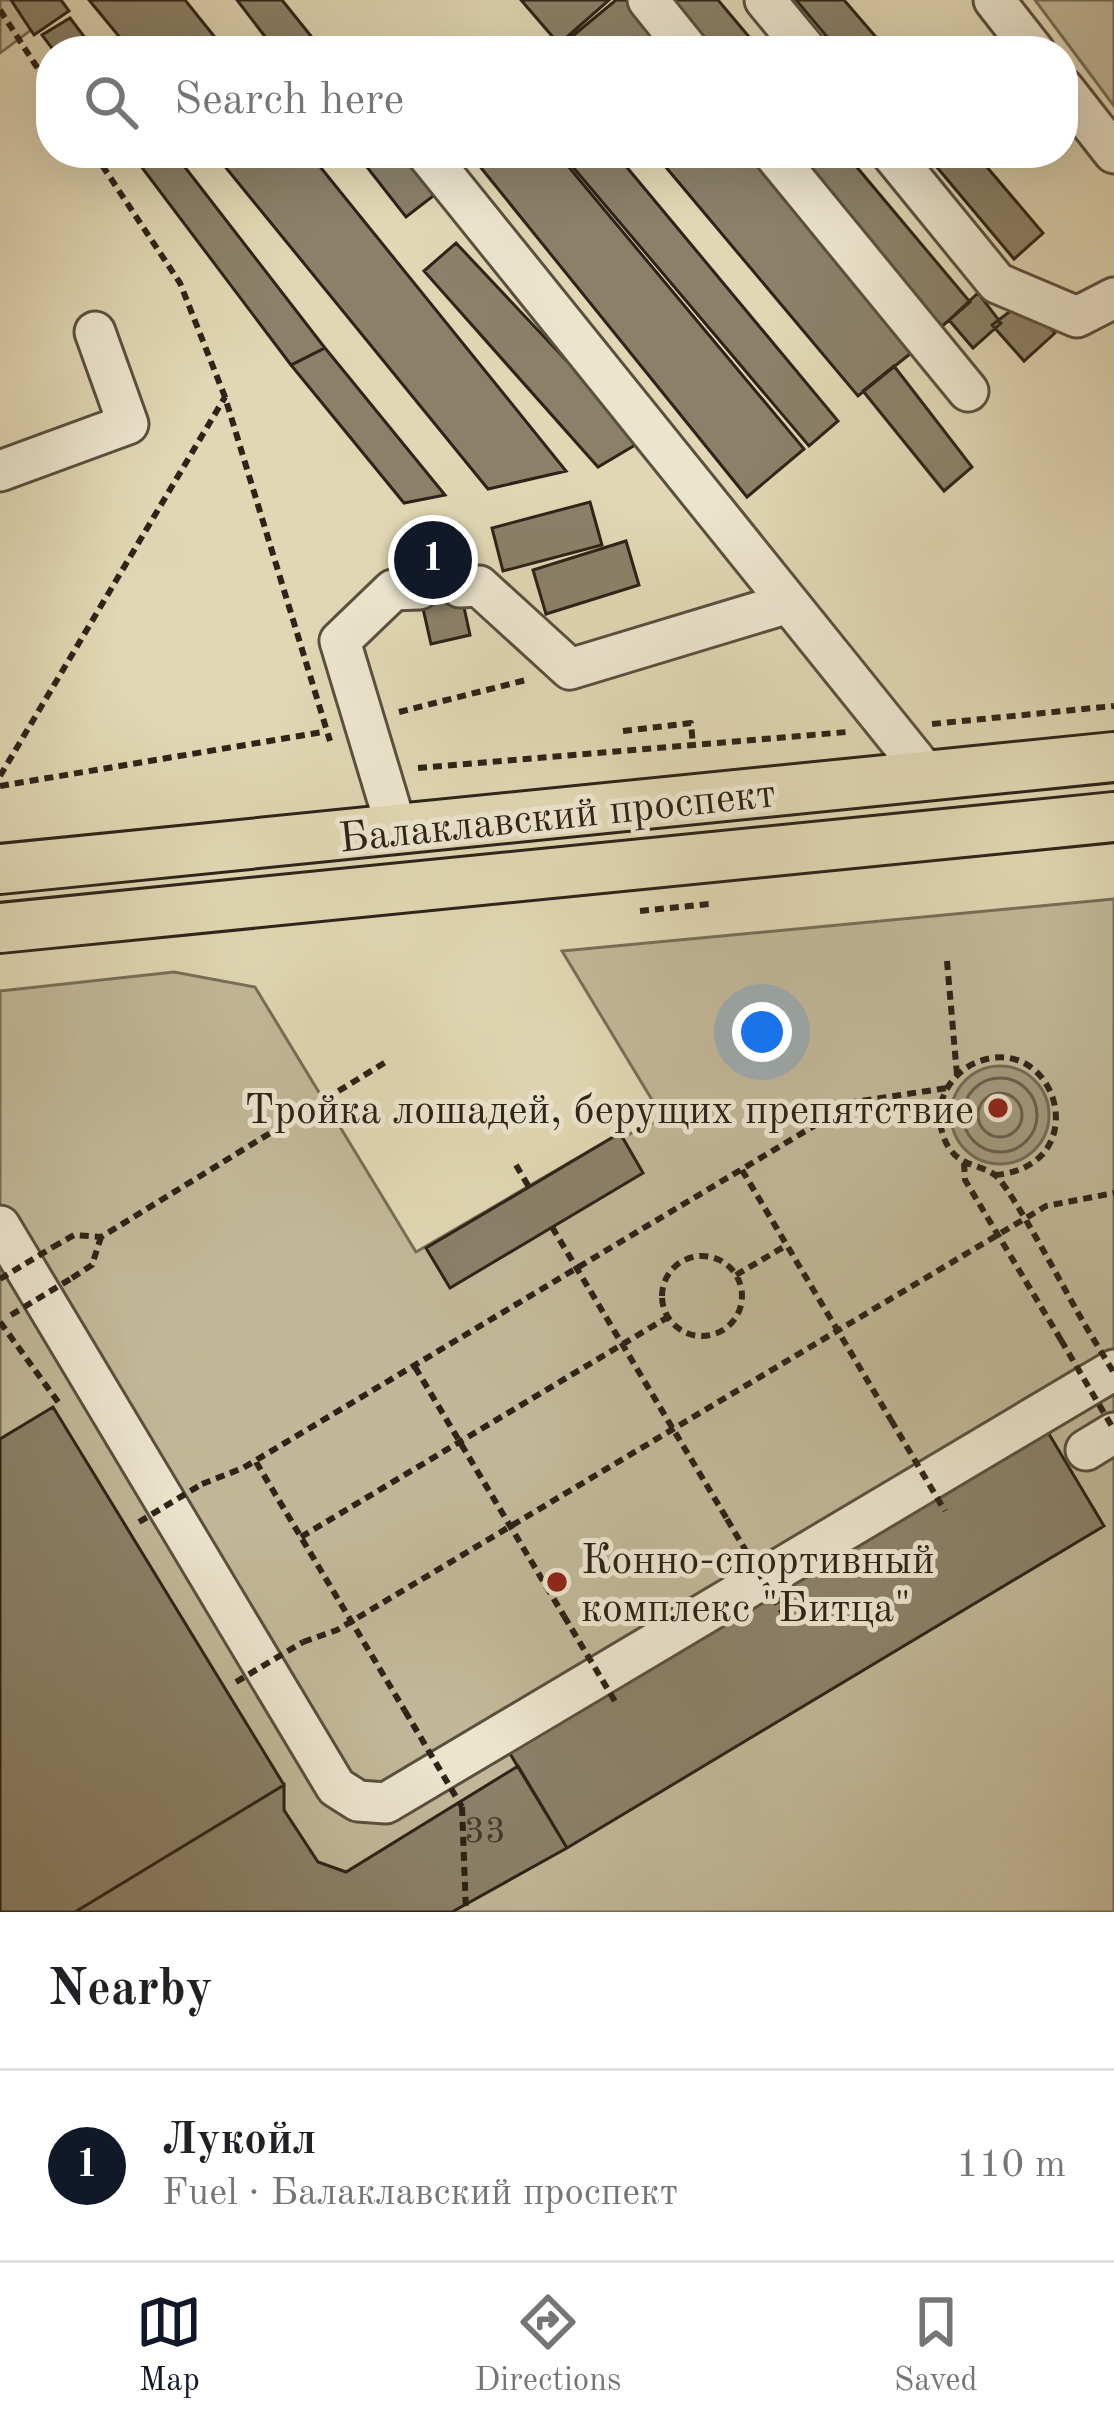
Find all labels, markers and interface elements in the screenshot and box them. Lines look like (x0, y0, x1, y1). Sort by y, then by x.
search box (36, 36, 1078, 168)
icon: search (78, 69, 144, 135)
text: Search here (174, 79, 404, 124)
pin: 1 (394, 515, 472, 605)
street label: Балаклавский проспект (337, 774, 778, 862)
your location (732, 1002, 792, 1062)
place label: Тройка лошадей, берущих препятствие (244, 1091, 974, 1133)
marker: Тройка лошадей, берущих препятствие (985, 1095, 1011, 1121)
place label: Конно-спортивный комплекс "Битца" (581, 1541, 935, 1631)
marker: Конно-спортивный комплекс "Битца" (544, 1569, 570, 1595)
house number: 33 (464, 1815, 506, 1851)
text: Nearby (48, 1965, 213, 2016)
text: Лукойл (162, 2119, 316, 2164)
text: 1 (76, 2146, 98, 2185)
text: 110 m (956, 2146, 1066, 2185)
text: Fuel · Балаклавский проспект (162, 2174, 678, 2213)
tab: Map (136, 2289, 202, 2402)
tab: Directions (475, 2289, 621, 2402)
tab: Saved (894, 2289, 978, 2402)

